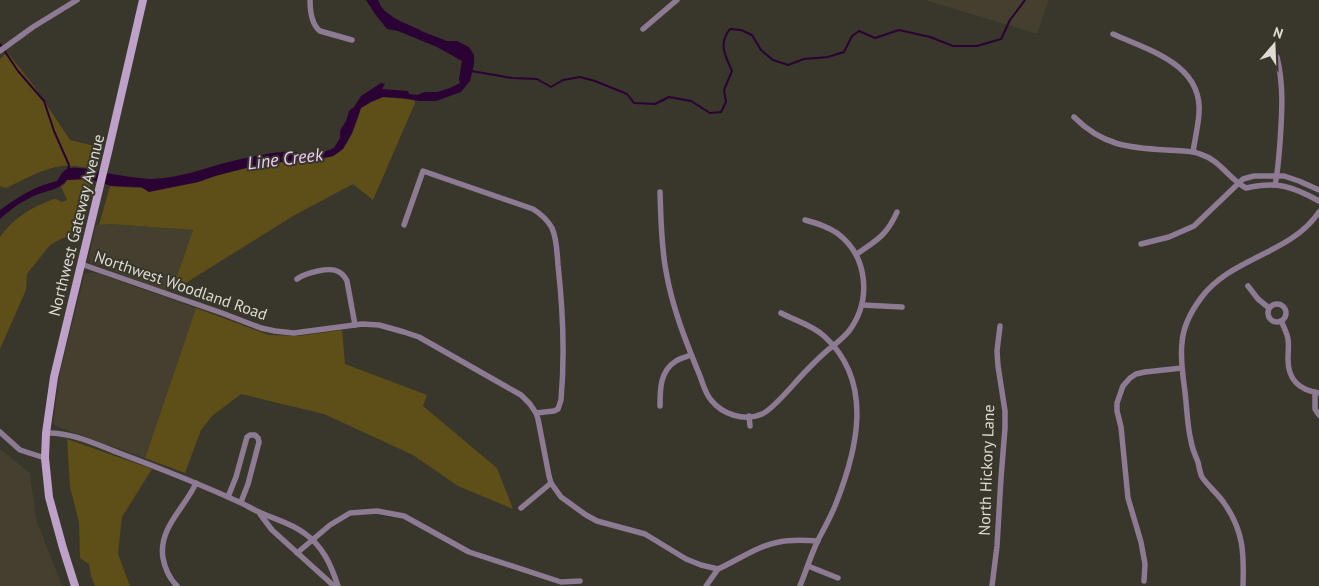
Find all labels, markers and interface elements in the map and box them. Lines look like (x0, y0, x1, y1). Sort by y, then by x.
north arrow (1249, 20, 1299, 70)
text: N (1271, 23, 1286, 43)
street label: Northwest Gateway Avenue (44, 132, 108, 318)
water label: Line Creek (246, 142, 325, 175)
street label: Northwest Woodland Road (92, 246, 270, 324)
street label: North Hickory Lane (974, 404, 998, 536)

